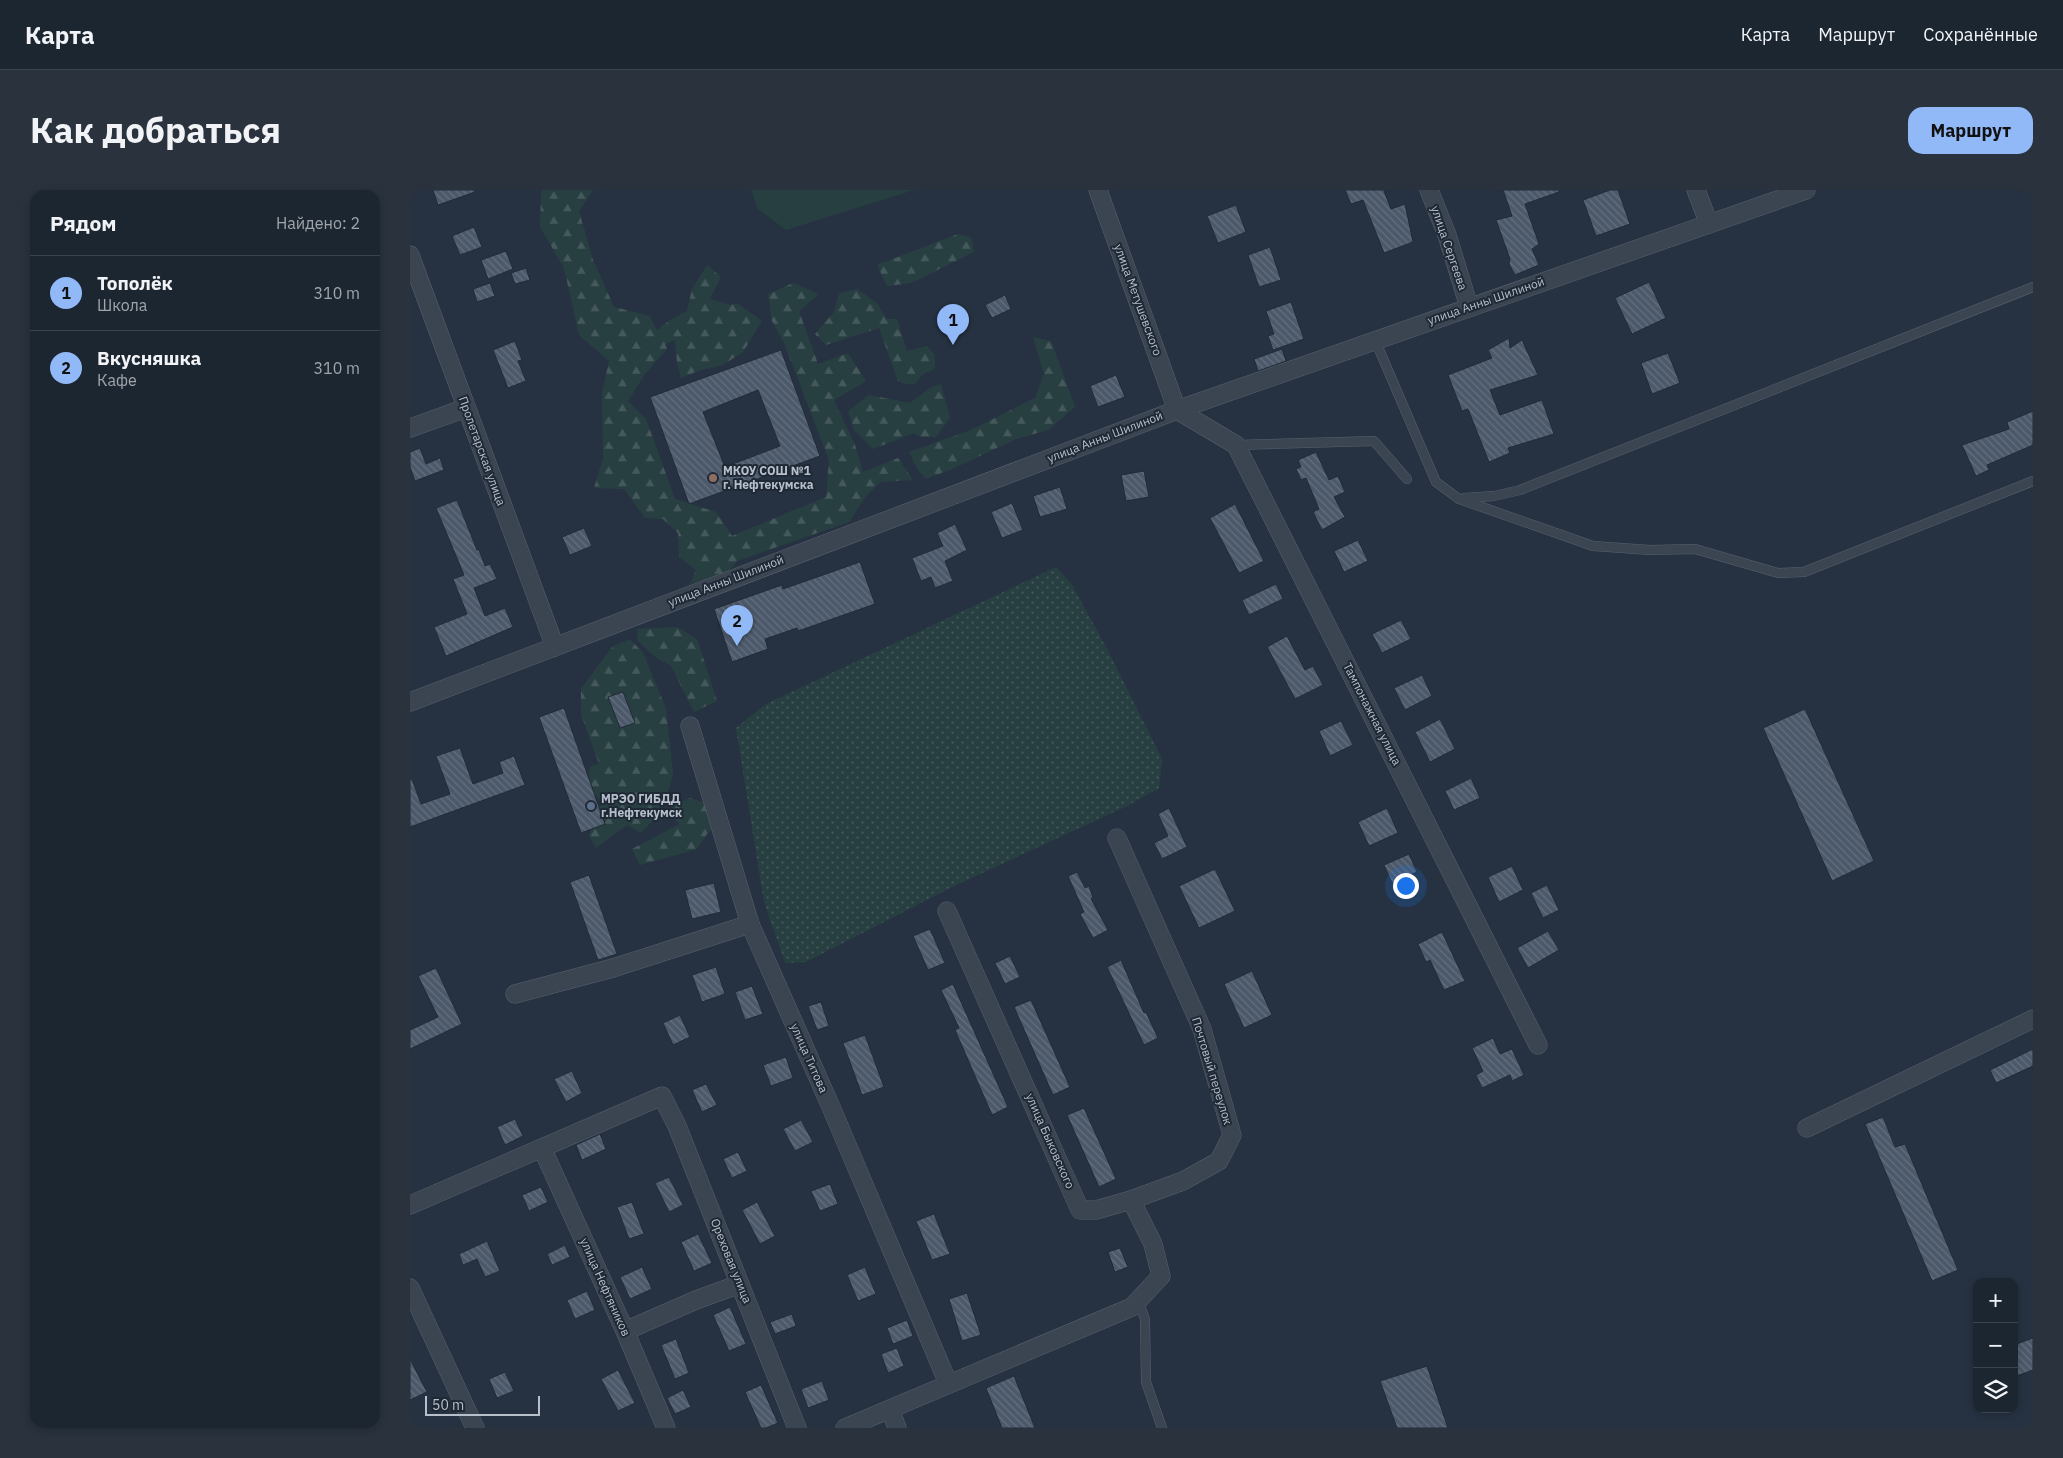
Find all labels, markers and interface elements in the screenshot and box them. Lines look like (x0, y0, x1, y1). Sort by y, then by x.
text: Карта (25, 19, 95, 51)
text: Карта (1741, 23, 1790, 46)
text: Маршрут (1818, 23, 1895, 46)
text: Сохранённые (1923, 23, 2038, 46)
text: Как добраться (30, 107, 281, 153)
button: Маршрут (1908, 107, 2033, 154)
street label: улица Сергеева (1428, 204, 1471, 293)
text: Рядом (50, 209, 117, 237)
text: Найдено: 2 (276, 213, 360, 233)
street label: улица Метушевского (1111, 242, 1166, 358)
text: Тополёк (97, 271, 173, 295)
street label: улица Анны Шилиной (1425, 273, 1546, 328)
text: 1 (61, 283, 71, 303)
text: 310 m (313, 283, 360, 303)
text: Школа (97, 295, 147, 315)
pin: 1 (937, 304, 969, 345)
text: Вкусняшка (97, 346, 201, 370)
text: 2 (61, 358, 71, 378)
text: 310 m (313, 358, 360, 378)
text: Кафе (97, 370, 137, 390)
street label: Пролетарская улица (456, 394, 509, 508)
street label: улица Анны Шилиной (1045, 408, 1165, 466)
place label: МКОУ СОШ №1 г. Нефтекумска (723, 463, 814, 492)
marker: МКОУ СОШ №1 г. Нефтекумска (707, 472, 719, 484)
street label: улица Анны Шилиной (666, 552, 786, 610)
pin: 2 (721, 605, 753, 646)
street label: Тампонажная улица (1340, 660, 1405, 768)
place label: МРЭО ГИБДД г.Нефтекумск (601, 791, 682, 820)
marker: МРЭО ГИБДД г.Нефтекумск (585, 800, 597, 812)
your location (1393, 873, 1419, 899)
street label: Почтовый переулок (1189, 1015, 1236, 1127)
street label: улица Титова (787, 1021, 832, 1096)
street label: улица Быковского (1023, 1091, 1078, 1191)
street label: Ореховая улица (708, 1216, 756, 1306)
street label: улица Нефтяников (577, 1235, 634, 1338)
map controls (1973, 1278, 2018, 1413)
button: + (1973, 1278, 2018, 1323)
button: − (1973, 1323, 2018, 1368)
button: layers (1973, 1368, 2018, 1413)
scale bar (425, 1393, 540, 1416)
text: 50 m (432, 1396, 464, 1414)

